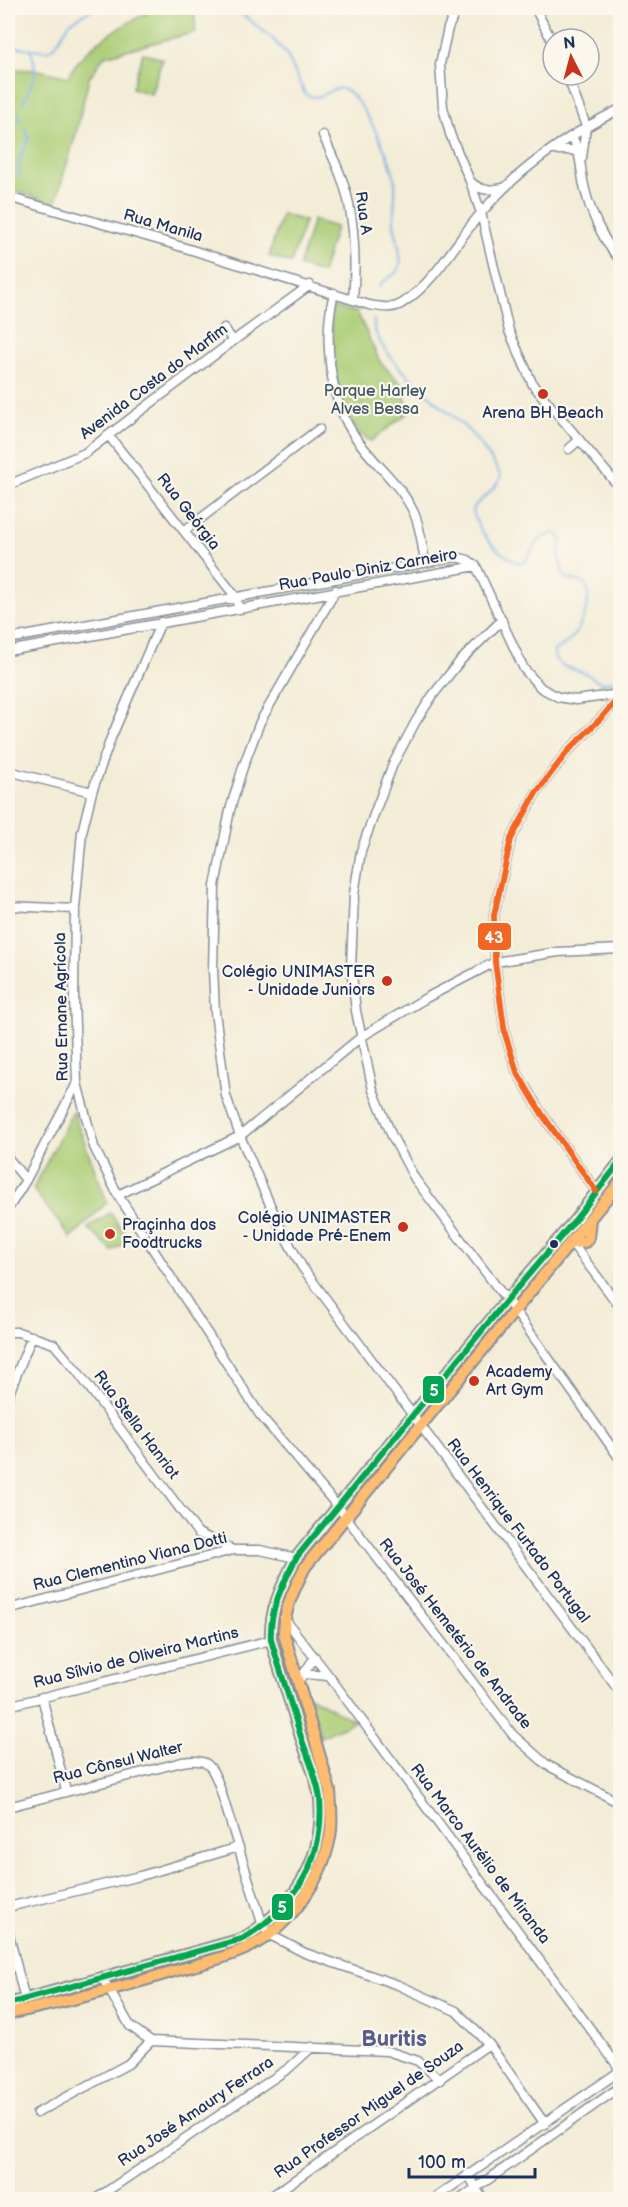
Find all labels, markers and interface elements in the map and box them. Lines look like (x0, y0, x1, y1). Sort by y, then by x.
north arrow (541, 27, 601, 87)
text: N (563, 33, 577, 54)
street label: Rua A (351, 190, 375, 236)
street label: Rua Manila (121, 206, 205, 246)
street label: Avenida Costa do Marfim (76, 320, 232, 444)
park label: Parque Harley Alves Bessa (324, 382, 427, 419)
marker: Arena BH Beach (536, 387, 550, 401)
place label: Arena BH Beach (483, 404, 604, 423)
street label: Rua Geórgia (152, 470, 224, 554)
street label: Rua Paulo Diniz Carneiro (277, 545, 459, 595)
line badge: 43 (477, 922, 512, 951)
text: 43 (485, 929, 503, 948)
street label: Rua Ernane Agrícola (51, 932, 73, 1082)
place label: Colégio UNIMASTER - Unidade Juniors (222, 963, 375, 1000)
marker: Colégio UNIMASTER - Unidade Juniors (380, 974, 394, 988)
place label: Colégio UNIMASTER - Unidade Pré-Enem (238, 1209, 391, 1246)
place label: Praçinha dos Foodtrucks (122, 1216, 216, 1253)
marker: Colégio UNIMASTER - Unidade Pré-Enem (396, 1220, 410, 1234)
marker: Praçinha dos Foodtrucks (103, 1227, 117, 1241)
unlabelled marker (548, 1238, 560, 1250)
place label: Academy Art Gym (486, 1363, 553, 1400)
street label: Rua Stella Hanriot (89, 1367, 183, 1483)
marker: Academy Art Gym (467, 1374, 481, 1388)
line badge: 5 (422, 1375, 445, 1404)
text: 5 (429, 1382, 439, 1401)
street label: Rua Henrique Furtado Portugal (442, 1435, 594, 1627)
street label: Rua Clementino Viana Dotti (31, 1529, 229, 1595)
street label: Rua José Hemetério de Andrade (375, 1535, 536, 1734)
street label: Rua Sílvio de Oliveira Martins (31, 1623, 241, 1693)
street label: Rua Cônsul Walter (51, 1738, 185, 1788)
street label: Rua Marco Aurélio de Miranda (406, 1760, 554, 1948)
line badge: 5 (271, 1893, 294, 1921)
text: 5 (277, 1899, 287, 1918)
district label: Buritis (361, 2026, 427, 2053)
street label: Rua Professor Miguel de Souza (271, 2037, 467, 2183)
street label: Rua José Amaury Ferrara (115, 2053, 277, 2171)
scale bar (409, 2141, 535, 2179)
text: 100 m (418, 2152, 466, 2173)

